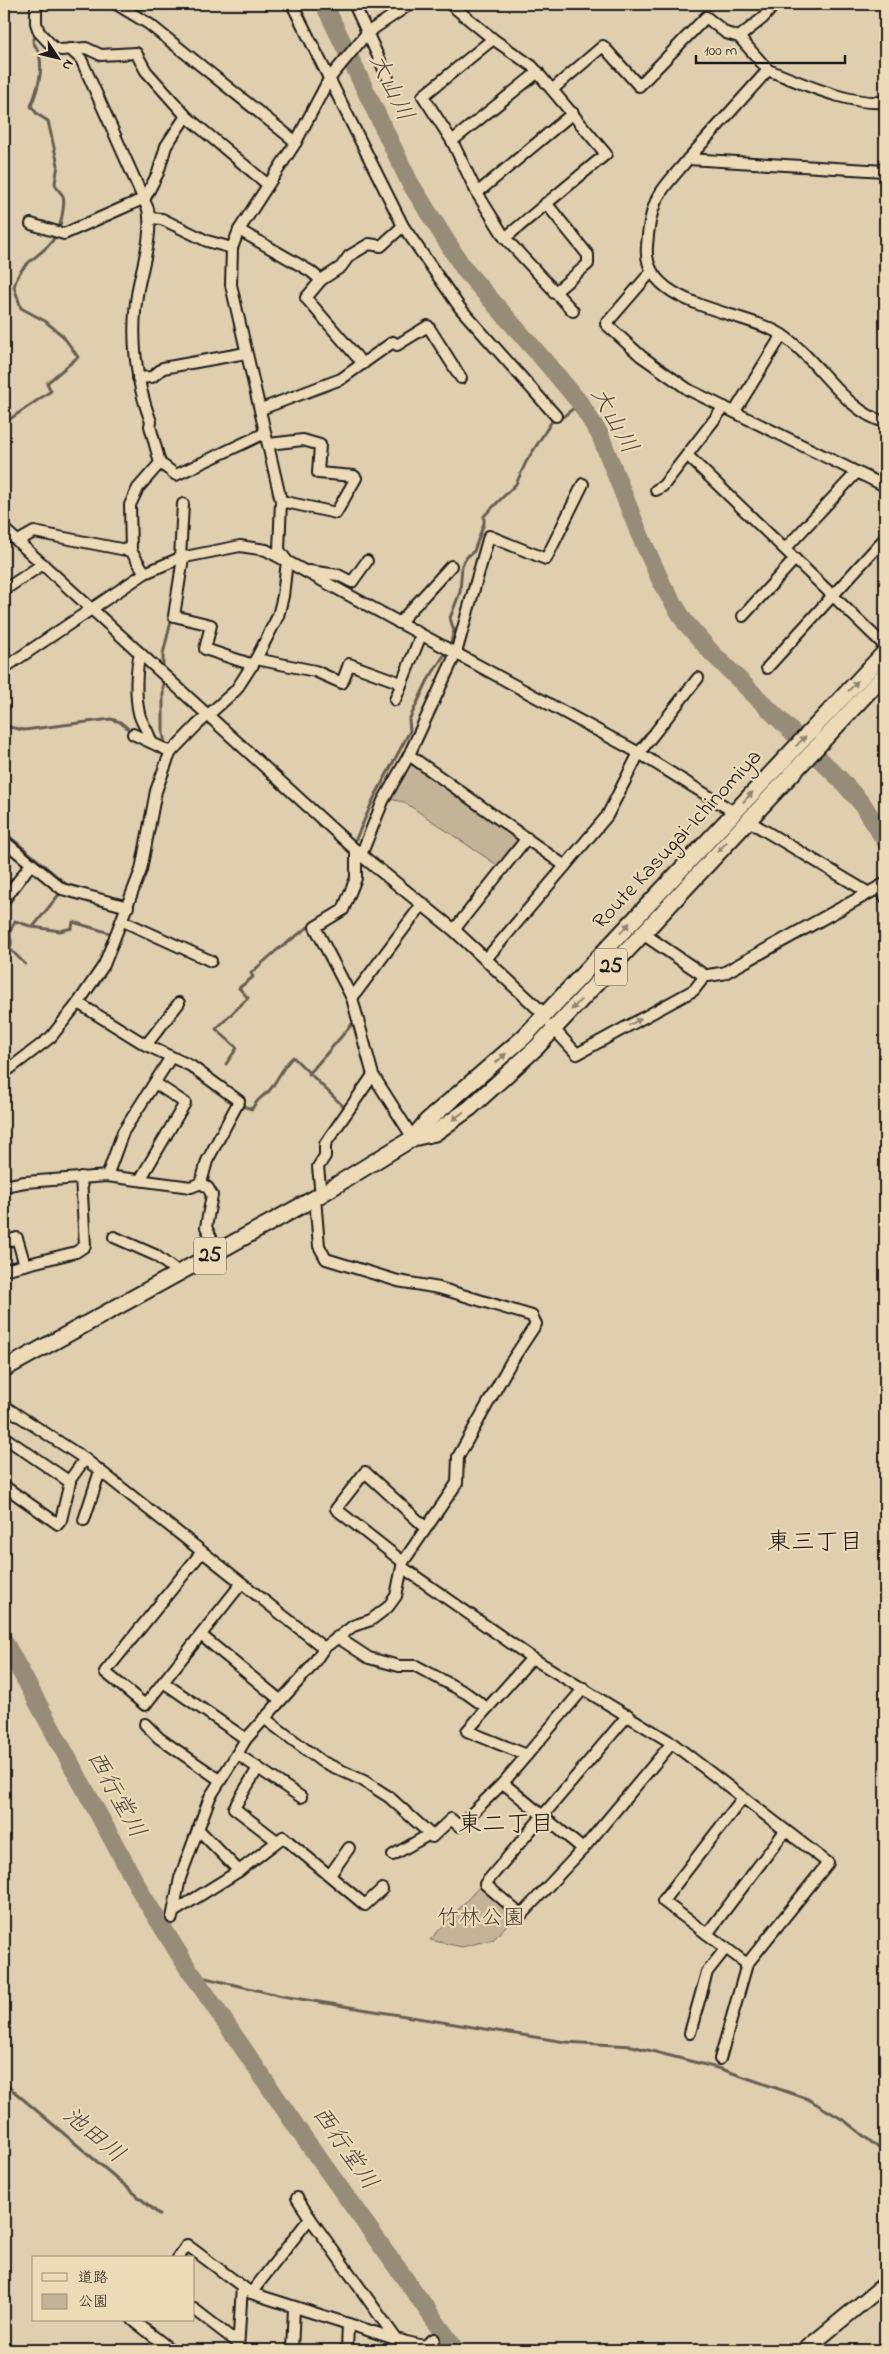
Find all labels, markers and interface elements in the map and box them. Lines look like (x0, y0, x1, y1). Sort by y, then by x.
north arrow (32, 32, 82, 82)
scale bar (696, 32, 845, 64)
text: 100 m (704, 40, 737, 62)
water label: 大山川 (358, 48, 422, 128)
text: N (56, 55, 79, 74)
water label: 大山川 (580, 381, 646, 461)
one-way arrow (847, 681, 859, 693)
one-way arrow (795, 735, 807, 747)
street label: Route Kasugai-Ichinomiya (586, 743, 771, 938)
one-way arrow (742, 791, 754, 803)
one-way arrow (716, 841, 728, 853)
one-way arrow (619, 922, 631, 934)
road number: 25 (595, 949, 627, 986)
one-way arrow (570, 998, 582, 1010)
one-way arrow (628, 1018, 643, 1026)
one-way arrow (495, 1053, 508, 1064)
one-way arrow (451, 1111, 465, 1121)
road number: 25 (194, 1238, 226, 1274)
district label: 東三丁目 (767, 1526, 863, 1561)
water label: 西行堂川 (76, 1745, 154, 1845)
district label: 東二丁目 (458, 1808, 554, 1843)
park label: 竹林公園 (437, 1903, 525, 1935)
water label: 池田川 (54, 2099, 132, 2173)
water label: 西行堂川 (302, 2100, 386, 2198)
legend (32, 2256, 195, 2322)
text: 道路 (78, 2267, 108, 2289)
text: 公園 (78, 2291, 108, 2313)

